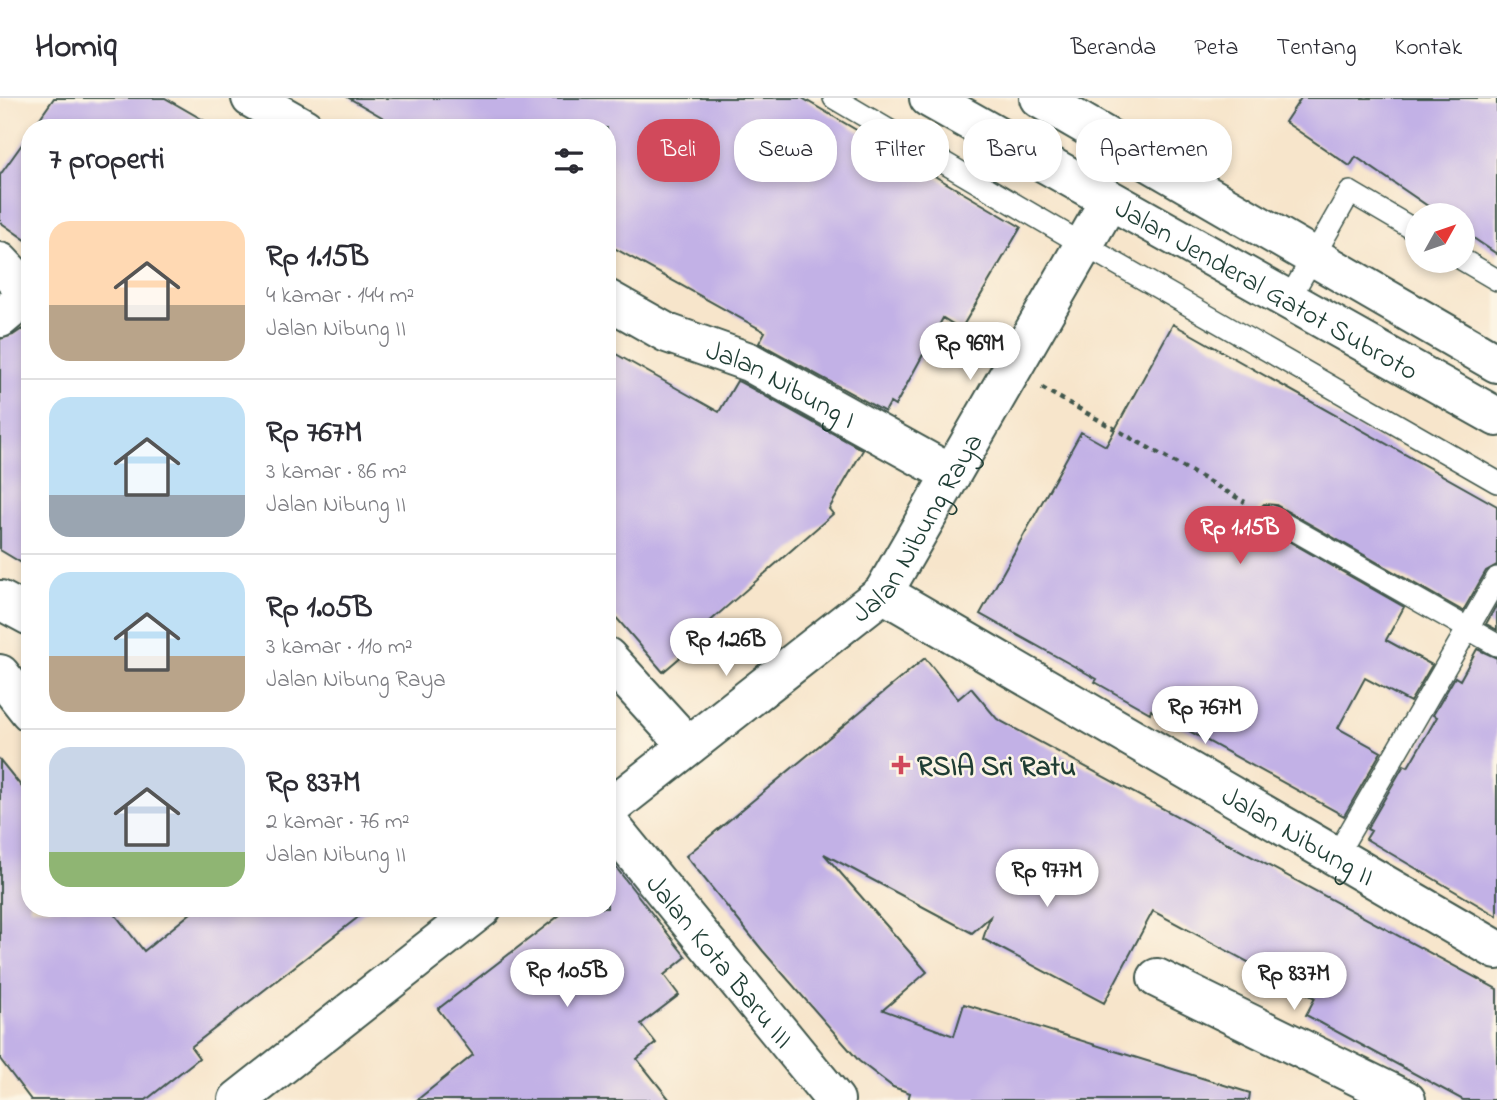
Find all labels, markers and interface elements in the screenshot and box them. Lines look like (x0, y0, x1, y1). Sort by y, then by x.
text: Homiq (35, 24, 117, 72)
text: Beranda (1071, 31, 1156, 66)
text: Peta (1194, 31, 1239, 66)
text: Tentang (1277, 31, 1357, 66)
text: Kontak (1395, 31, 1462, 66)
chip: Beli (637, 119, 720, 182)
chip: Sewa (734, 119, 837, 182)
chip: Filter (851, 119, 949, 182)
chip: Baru (963, 119, 1062, 182)
chip: Apartemen (1076, 119, 1232, 182)
text: 7 properti (49, 139, 165, 183)
icon: filters (550, 142, 588, 180)
street label: Jalan Jenderal Gatot Subroto (1106, 189, 1425, 393)
north arrow (1405, 203, 1475, 273)
map controls (1405, 203, 1475, 273)
text: Rp 1.15B (266, 236, 369, 280)
icon: home (105, 249, 189, 333)
text: 4 kamar · 144 m² (266, 280, 414, 313)
text: Jalan Nibung II (266, 313, 406, 346)
pin: Rp 969M (905, 322, 1035, 382)
text: Rp 969M (936, 328, 1004, 361)
street label: Jalan Nibung I (699, 331, 862, 441)
text: Rp 767M (266, 412, 363, 456)
icon: home (105, 425, 189, 509)
street label: Jalan Nibung Raya (844, 427, 995, 634)
text: 3 kamar · 86 m² (266, 456, 407, 489)
text: Jalan Nibung II (266, 489, 406, 522)
pin: Rp 1.15B (1168, 506, 1312, 566)
text: Rp 1.15B (1201, 512, 1279, 545)
text: Rp 1.05B (266, 587, 372, 631)
icon: home (105, 600, 189, 684)
pin: Rp 1.26B (654, 618, 798, 678)
text: Rp 1.26B (686, 624, 766, 657)
text: 3 kamar · 110 m² (266, 631, 413, 664)
text: Jalan Nibung Raya (266, 664, 446, 697)
pin: Rp 767M (1140, 686, 1270, 746)
text: Rp 767M (1168, 692, 1242, 725)
place label: RSIA Sri Ratu (917, 748, 1076, 789)
marker: RSIA Sri Ratu (891, 755, 911, 775)
text: Rp 837M (266, 762, 361, 806)
icon: home (105, 775, 189, 859)
street label: Jalan Nibung II (1213, 777, 1381, 898)
text: 2 kamar · 76 m² (266, 806, 410, 839)
text: Jalan Nibung II (266, 839, 406, 872)
pin: Rp 977M (982, 850, 1112, 909)
text: Rp 977M (1012, 855, 1082, 888)
street label: Jalan Kota Baru III (634, 867, 802, 1059)
pin: Rp 1.05B (495, 950, 639, 1009)
pin: Rp 837M (1229, 953, 1359, 1012)
text: Rp 1.05B (526, 955, 608, 988)
text: Rp 837M (1258, 958, 1330, 991)

